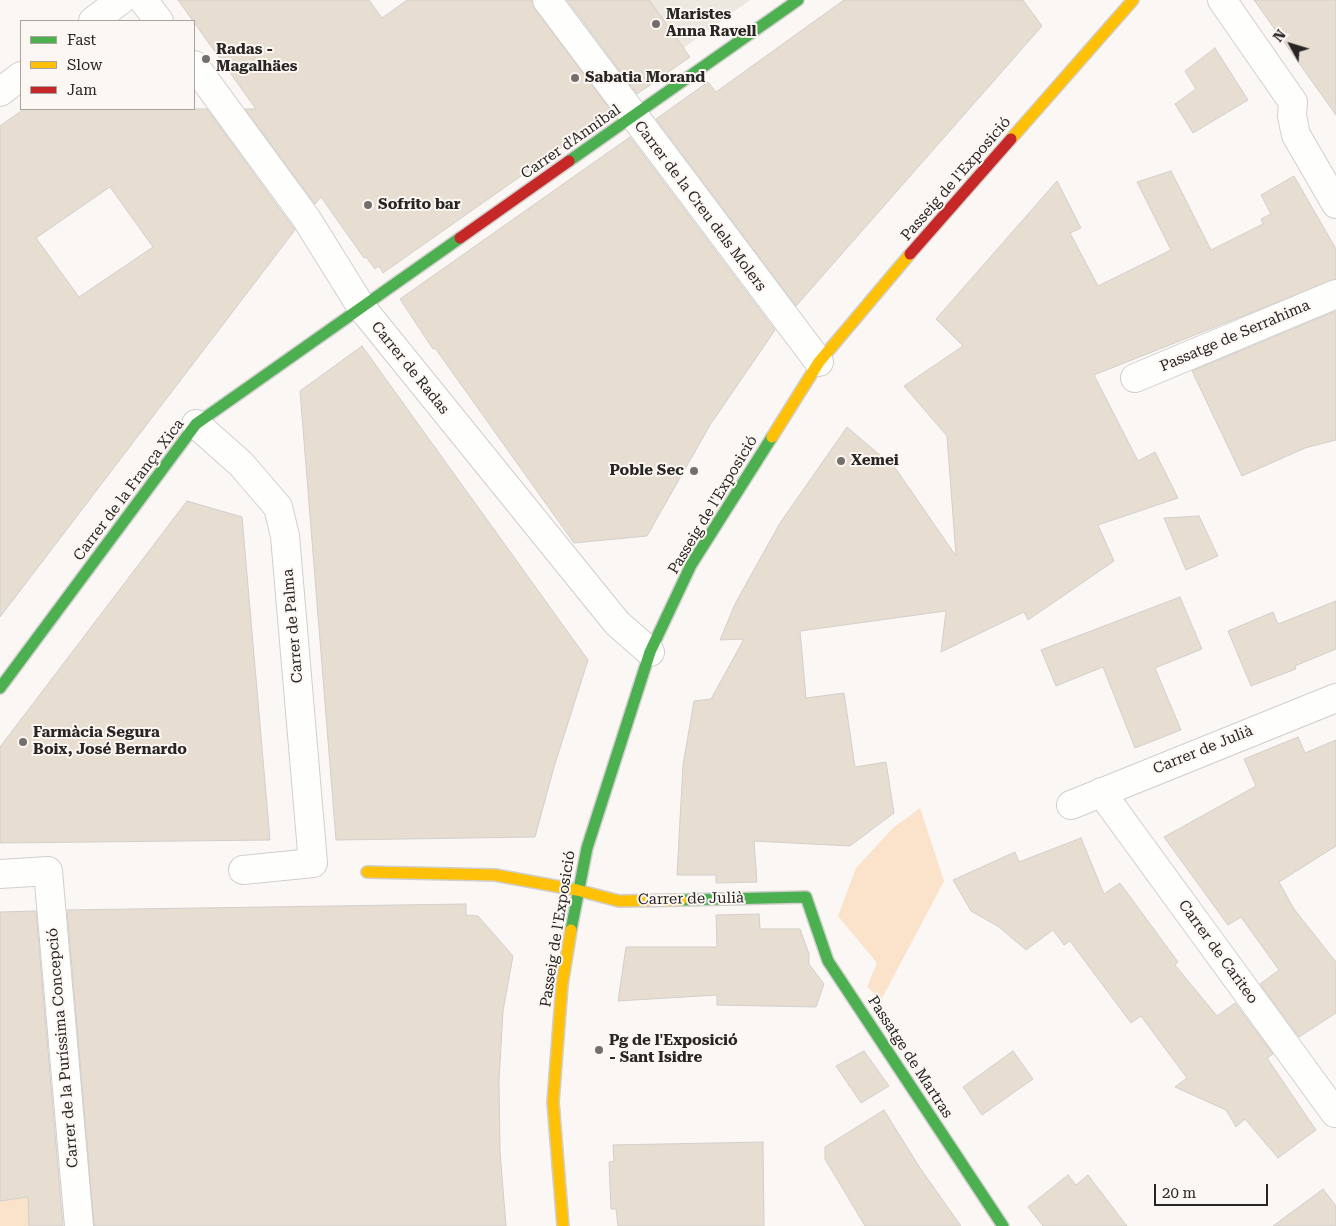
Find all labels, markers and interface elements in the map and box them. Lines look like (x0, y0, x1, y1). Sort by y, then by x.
place label: Maristes Anna Ravell (666, 6, 756, 41)
marker: Maristes Anna Ravell (650, 18, 662, 30)
legend (20, 20, 195, 110)
north arrow (1266, 20, 1316, 70)
text: N (1270, 26, 1289, 45)
text: Fast (67, 31, 96, 49)
place label: Radas - Magalhäes (216, 41, 297, 76)
marker: Radas - Magalhäes (200, 53, 212, 65)
text: Slow (67, 56, 102, 74)
place label: Sabatia Morand (585, 69, 705, 87)
marker: Sabatia Morand (569, 72, 581, 84)
text: Jam (67, 81, 97, 99)
street label: Carrer d'Anníbal (518, 101, 624, 183)
street label: Passeig de l'Exposició (897, 113, 1015, 245)
street label: Carrer de la Creu dels Molers (630, 117, 770, 295)
place label: Sofrito bar (378, 196, 460, 214)
marker: Sofrito bar (362, 199, 374, 211)
street label: Passatge de Serrahima (1157, 296, 1313, 376)
street label: Carrer de Radas (367, 318, 453, 418)
street label: Carrer de la França Xica (70, 416, 188, 564)
street label: Passeig de l'Exposició (665, 433, 761, 577)
place label: Xemei (851, 452, 899, 470)
marker: Xemei (835, 455, 847, 467)
place label: Poble Sec (610, 462, 684, 480)
marker: Poble Sec (688, 465, 700, 477)
street label: Carrer de Palma (279, 568, 307, 684)
street label: Carrer de Julià (1150, 722, 1256, 778)
place label: Farmàcia Segura Boix, José Bernardo (33, 724, 187, 759)
marker: Farmàcia Segura Boix, José Bernardo (17, 736, 29, 748)
street label: Passeig de l'Exposició (537, 849, 579, 1009)
street label: Carrer de Julià (638, 889, 744, 909)
street label: Carrer de Cariteo (1174, 897, 1262, 1007)
street label: Carrer de la Puríssima Concepció (44, 927, 82, 1169)
street label: Passatge de Martras (864, 992, 956, 1122)
place label: Pg de l'Exposició - Sant Isidre (609, 1032, 738, 1067)
marker: Pg de l'Exposició - Sant Isidre (593, 1044, 605, 1056)
scale bar (1156, 1174, 1270, 1206)
text: 20 m (1162, 1184, 1196, 1202)

